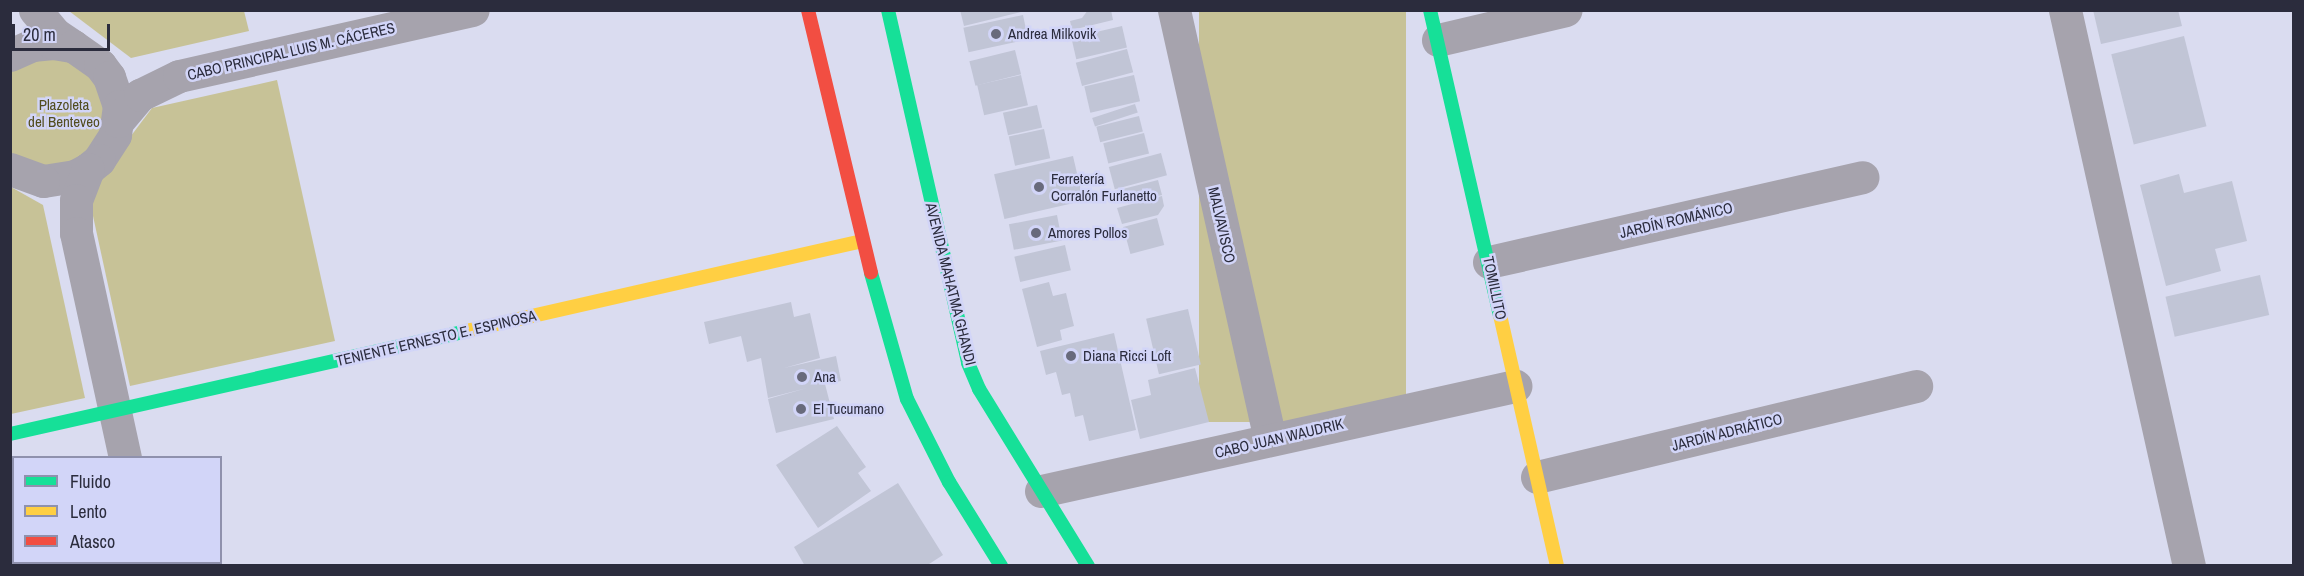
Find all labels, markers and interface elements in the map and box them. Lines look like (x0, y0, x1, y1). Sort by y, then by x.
scale bar (15, 12, 112, 50)
street label: CABO PRINCIPAL LUIS M. CÁCERES (185, 18, 397, 84)
text: 20 m (23, 22, 56, 47)
place label: Andrea Milkovik (1008, 25, 1096, 43)
marker: Andrea Milkovik (989, 27, 1003, 41)
park label: Plazoleta del Benteveo (28, 95, 100, 130)
place label: Ferretería Corralón Furlanetto (1051, 169, 1157, 204)
marker: Ferretería Corralón Furlanetto (1032, 180, 1046, 194)
street label: MALVAVISCO (1205, 185, 1239, 265)
street label: JARDÍN ROMÁNICO (1618, 198, 1734, 242)
street label: AVENIDA MAHATMA GHANDI (922, 200, 980, 368)
place label: Amores Pollos (1048, 224, 1127, 242)
marker: Amores Pollos (1029, 226, 1043, 240)
street label: TOMILLITO (1479, 255, 1511, 321)
street label: TENIENTE ERNESTO E. ESPINOSA (334, 306, 538, 370)
place label: Diana Ricci Loft (1083, 347, 1171, 365)
marker: Diana Ricci Loft (1064, 349, 1078, 363)
place label: Ana (814, 368, 836, 386)
marker: Ana (795, 370, 809, 384)
place label: El Tucumano (813, 400, 884, 418)
marker: El Tucumano (794, 402, 808, 416)
street label: JARDÍN ADRIÁTICO (1670, 409, 1784, 455)
street label: CABO JUAN WAUDRIK (1213, 414, 1345, 462)
legend (12, 456, 222, 564)
text: Fluido (70, 469, 111, 494)
text: Lento (70, 499, 107, 524)
text: Atasco (70, 529, 115, 554)

